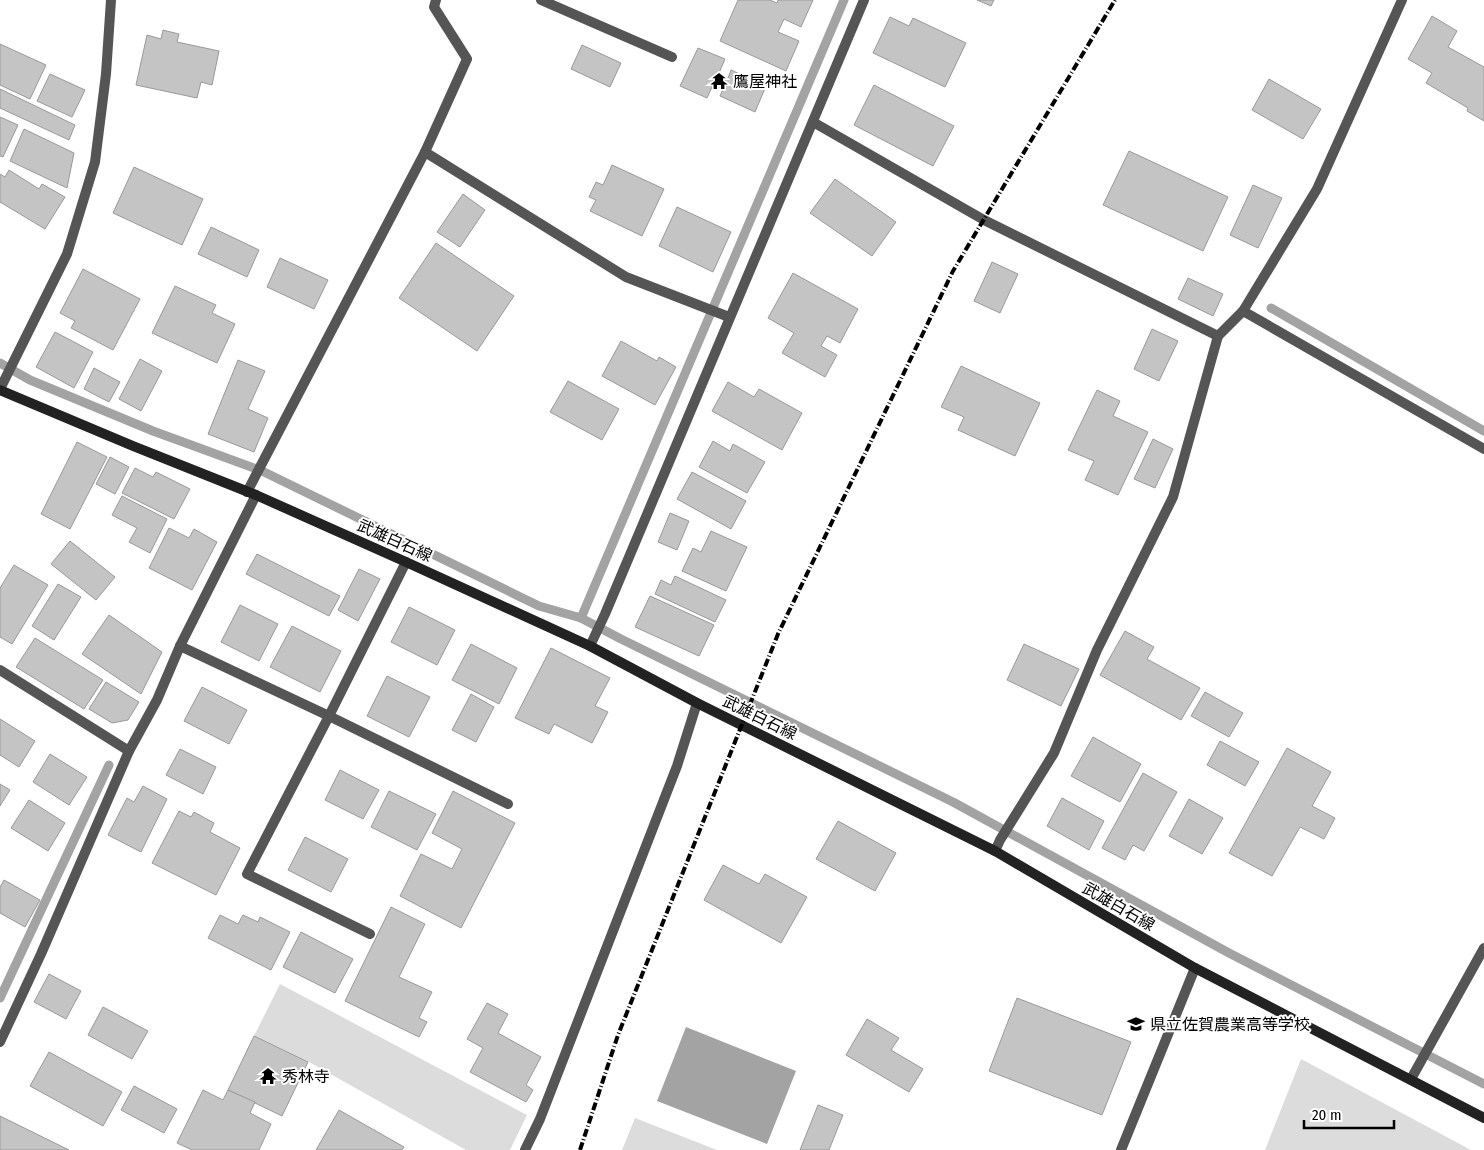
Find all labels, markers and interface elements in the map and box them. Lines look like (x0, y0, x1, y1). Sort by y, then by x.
temple icon: 鷹屋神社 (709, 71, 729, 91)
place label: 鷹屋神社 (733, 72, 797, 91)
street label: 武雄白石線 (354, 516, 435, 565)
street label: 武雄白石線 (720, 691, 800, 744)
street label: 武雄白石線 (1079, 878, 1158, 935)
school or university icon: 県立佐賀農業高等学校 (1126, 1014, 1146, 1034)
place label: 県立佐賀農業高等学校 (1150, 1015, 1310, 1034)
temple icon: 秀林寺 (258, 1066, 278, 1086)
place label: 秀林寺 (282, 1067, 330, 1086)
scale bar (1304, 1098, 1394, 1130)
text: 20 m (1312, 1106, 1342, 1124)

